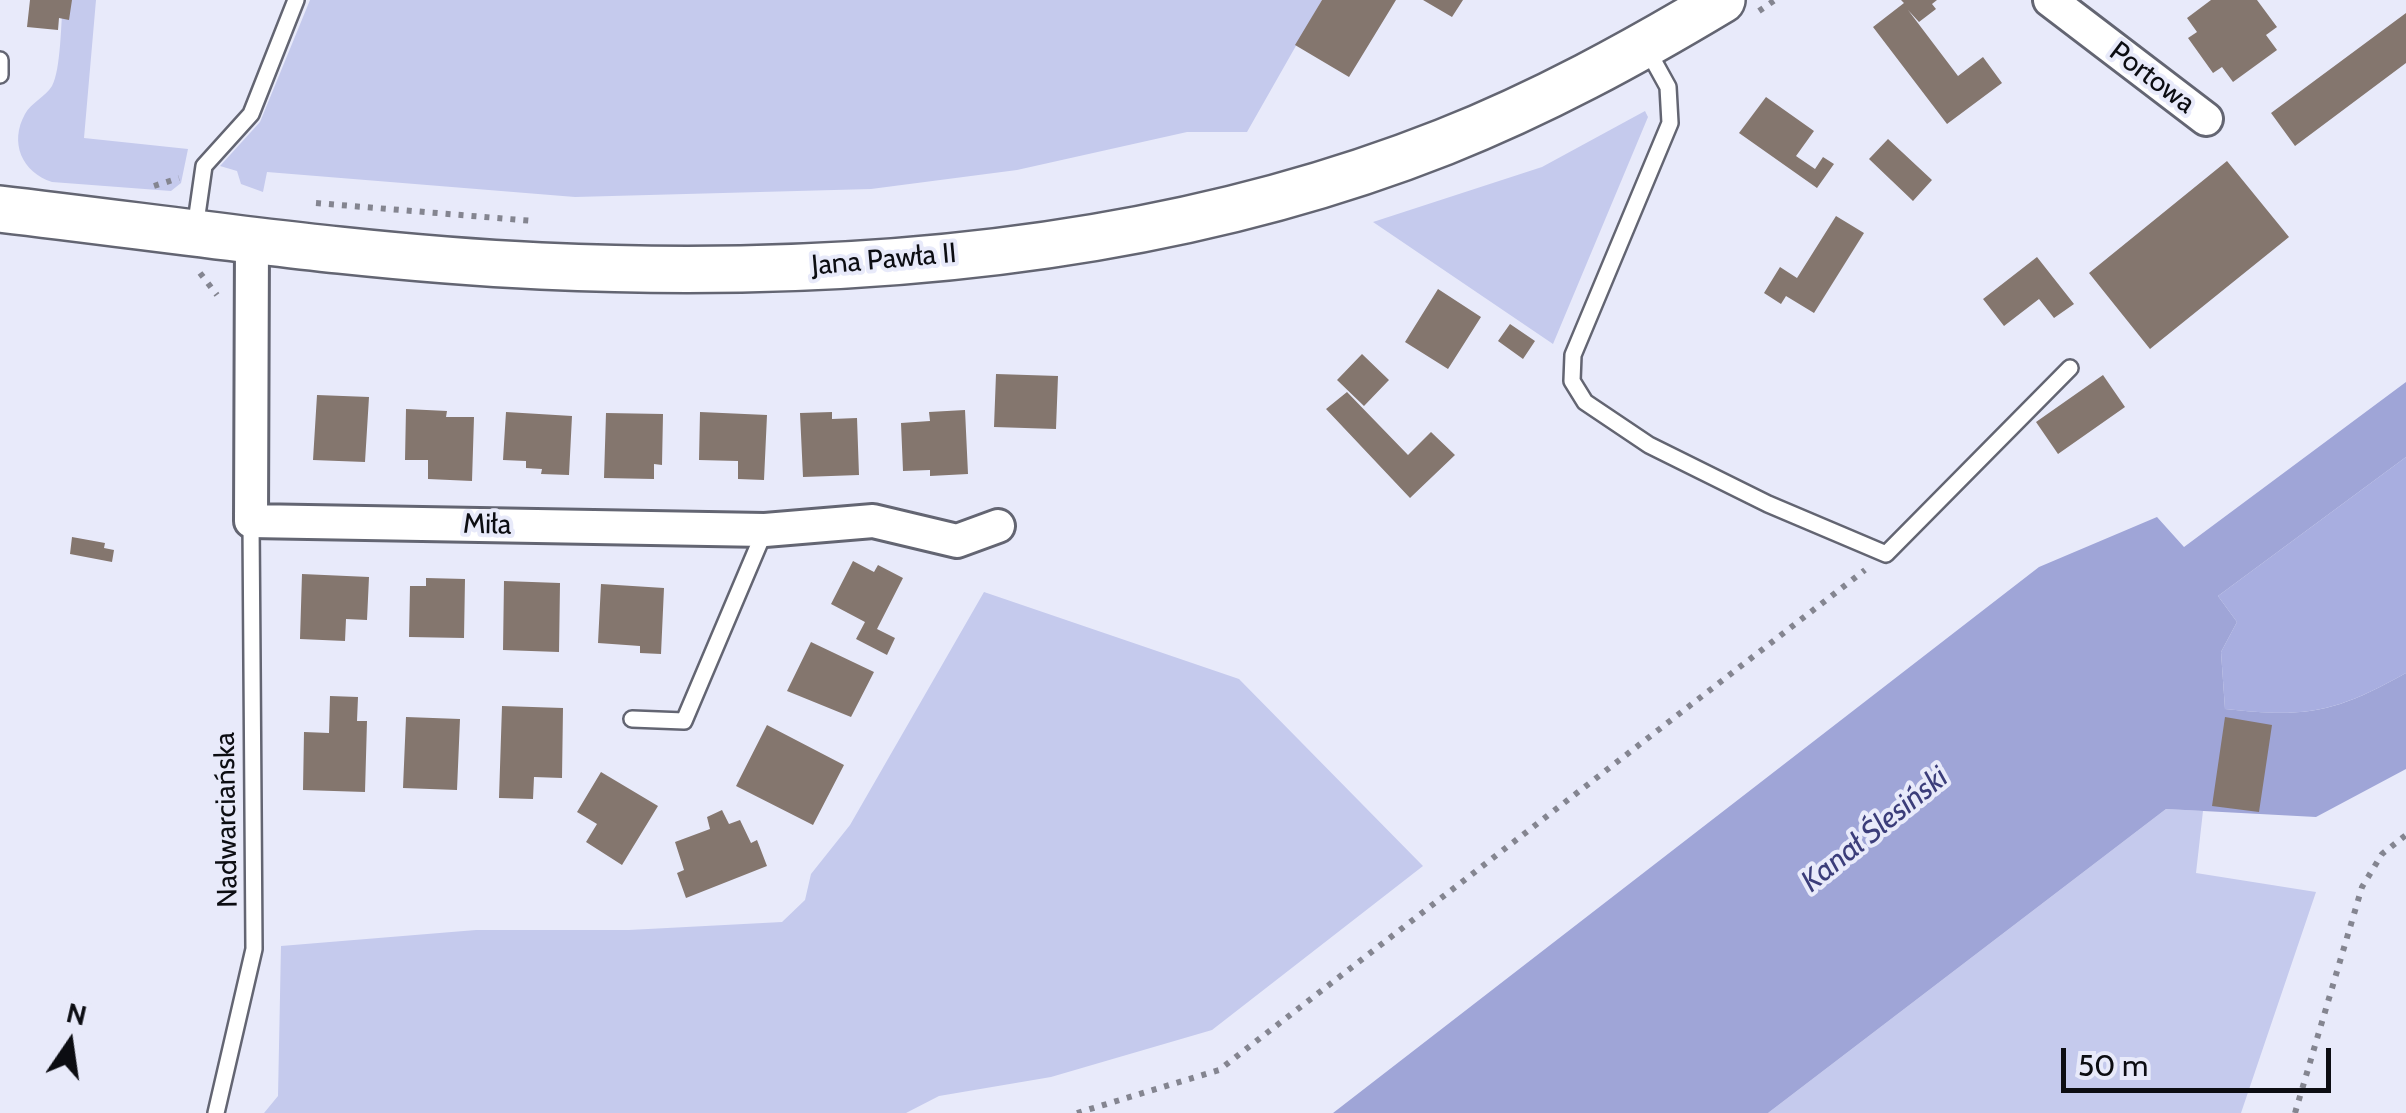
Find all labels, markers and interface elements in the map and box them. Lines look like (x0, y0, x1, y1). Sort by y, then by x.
street label: Portowa (2103, 35, 2201, 121)
street label: Jana Pawła II (810, 237, 958, 283)
street label: Miła (462, 508, 512, 542)
street label: Nadwarciańska (209, 732, 245, 908)
water label: Kanał Ślesiński (1794, 760, 1956, 900)
north arrow (20, 993, 120, 1093)
text: N (63, 995, 90, 1033)
scale bar (2066, 1028, 2336, 1090)
text: 50 m (2078, 1047, 2148, 1084)

